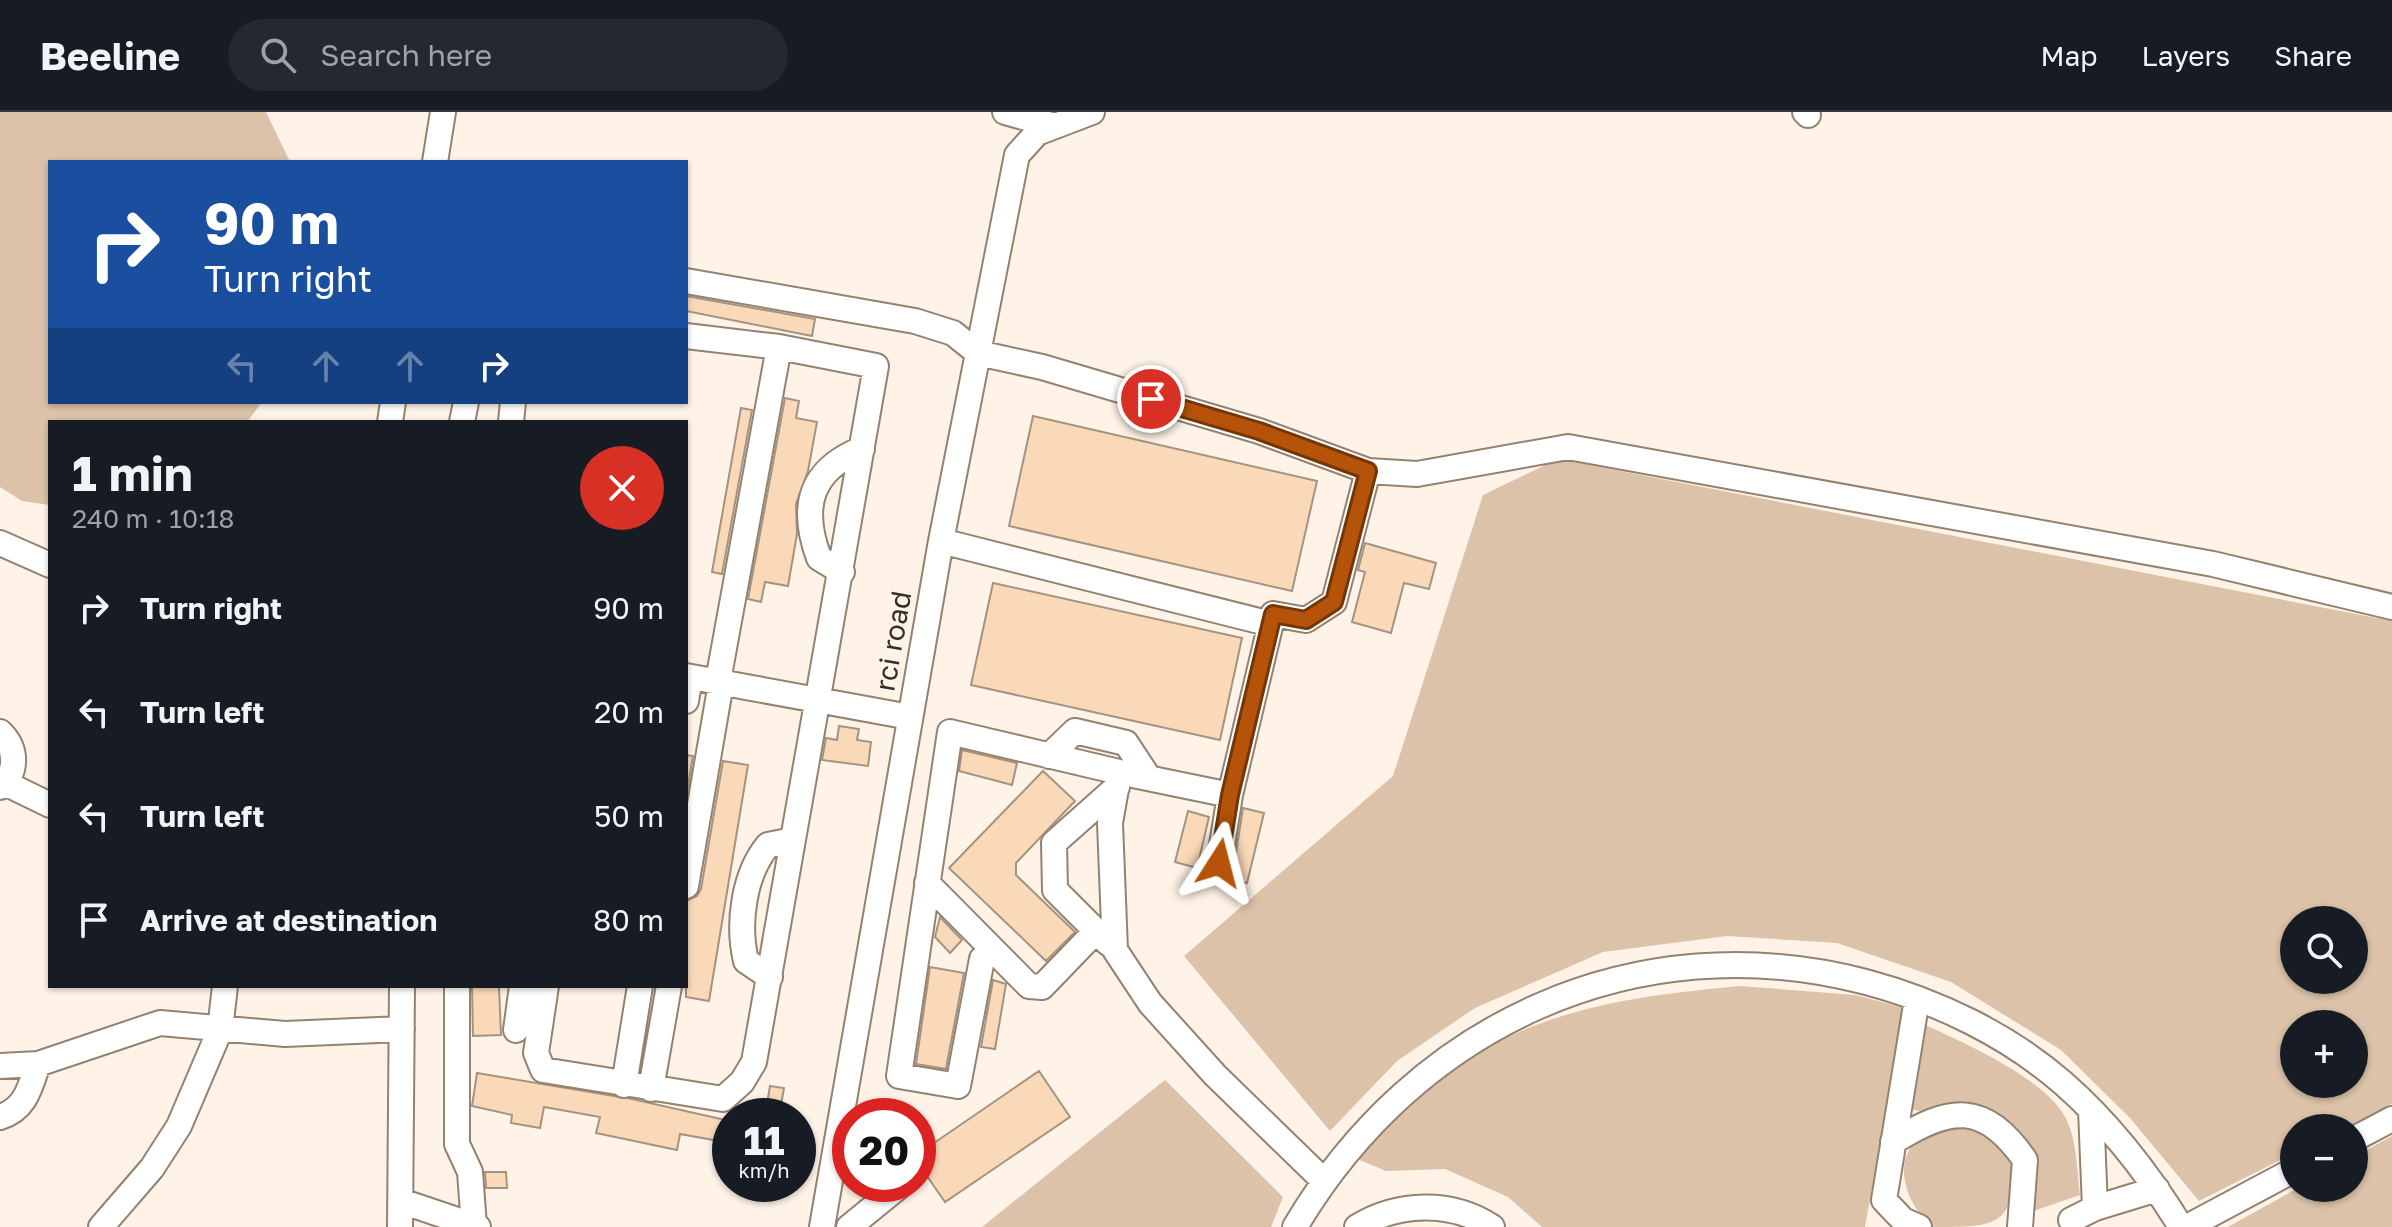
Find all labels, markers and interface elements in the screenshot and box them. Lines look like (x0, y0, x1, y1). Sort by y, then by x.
search box (228, 19, 788, 91)
text: Beeline (40, 33, 180, 78)
icon: search (256, 33, 300, 77)
text: Search here (320, 37, 492, 73)
text: Map (2040, 39, 2098, 72)
text: Layers (2142, 39, 2230, 72)
text: Share (2274, 39, 2352, 72)
text: 90 m (204, 189, 339, 256)
icon: right (72, 192, 176, 296)
text: Turn right (204, 257, 372, 300)
icon: left (220, 344, 264, 388)
icon: ahead (304, 344, 348, 388)
icon: ahead (388, 344, 432, 388)
icon: right (472, 344, 516, 388)
pin (1117, 365, 1185, 433)
icon: arrive (1129, 377, 1173, 421)
text: 1 min (72, 444, 193, 502)
button: close (580, 446, 664, 530)
text: 240 m · 10:18 (72, 503, 234, 534)
icon: right (72, 586, 116, 630)
street label: rci road (867, 588, 918, 693)
text: Turn right (140, 590, 282, 626)
text: 90 m (593, 590, 664, 626)
icon: left (72, 690, 116, 734)
text: Turn left (140, 694, 265, 730)
text: 20 m (594, 694, 664, 730)
icon: left (72, 794, 116, 838)
text: Turn left (140, 798, 265, 834)
text: 50 m (594, 798, 664, 834)
position arrow (1177, 821, 1261, 905)
icon: arrive (72, 898, 116, 942)
text: Arrive at destination (140, 902, 437, 938)
text: 80 m (593, 902, 664, 938)
map controls (2280, 906, 2368, 1202)
button: search (2280, 906, 2368, 994)
button: + (2280, 1010, 2368, 1098)
speed limit sign: 20 (832, 1098, 936, 1202)
button: − (2280, 1114, 2368, 1202)
text: 11 (743, 1116, 785, 1164)
text: km/h (739, 1158, 789, 1182)

